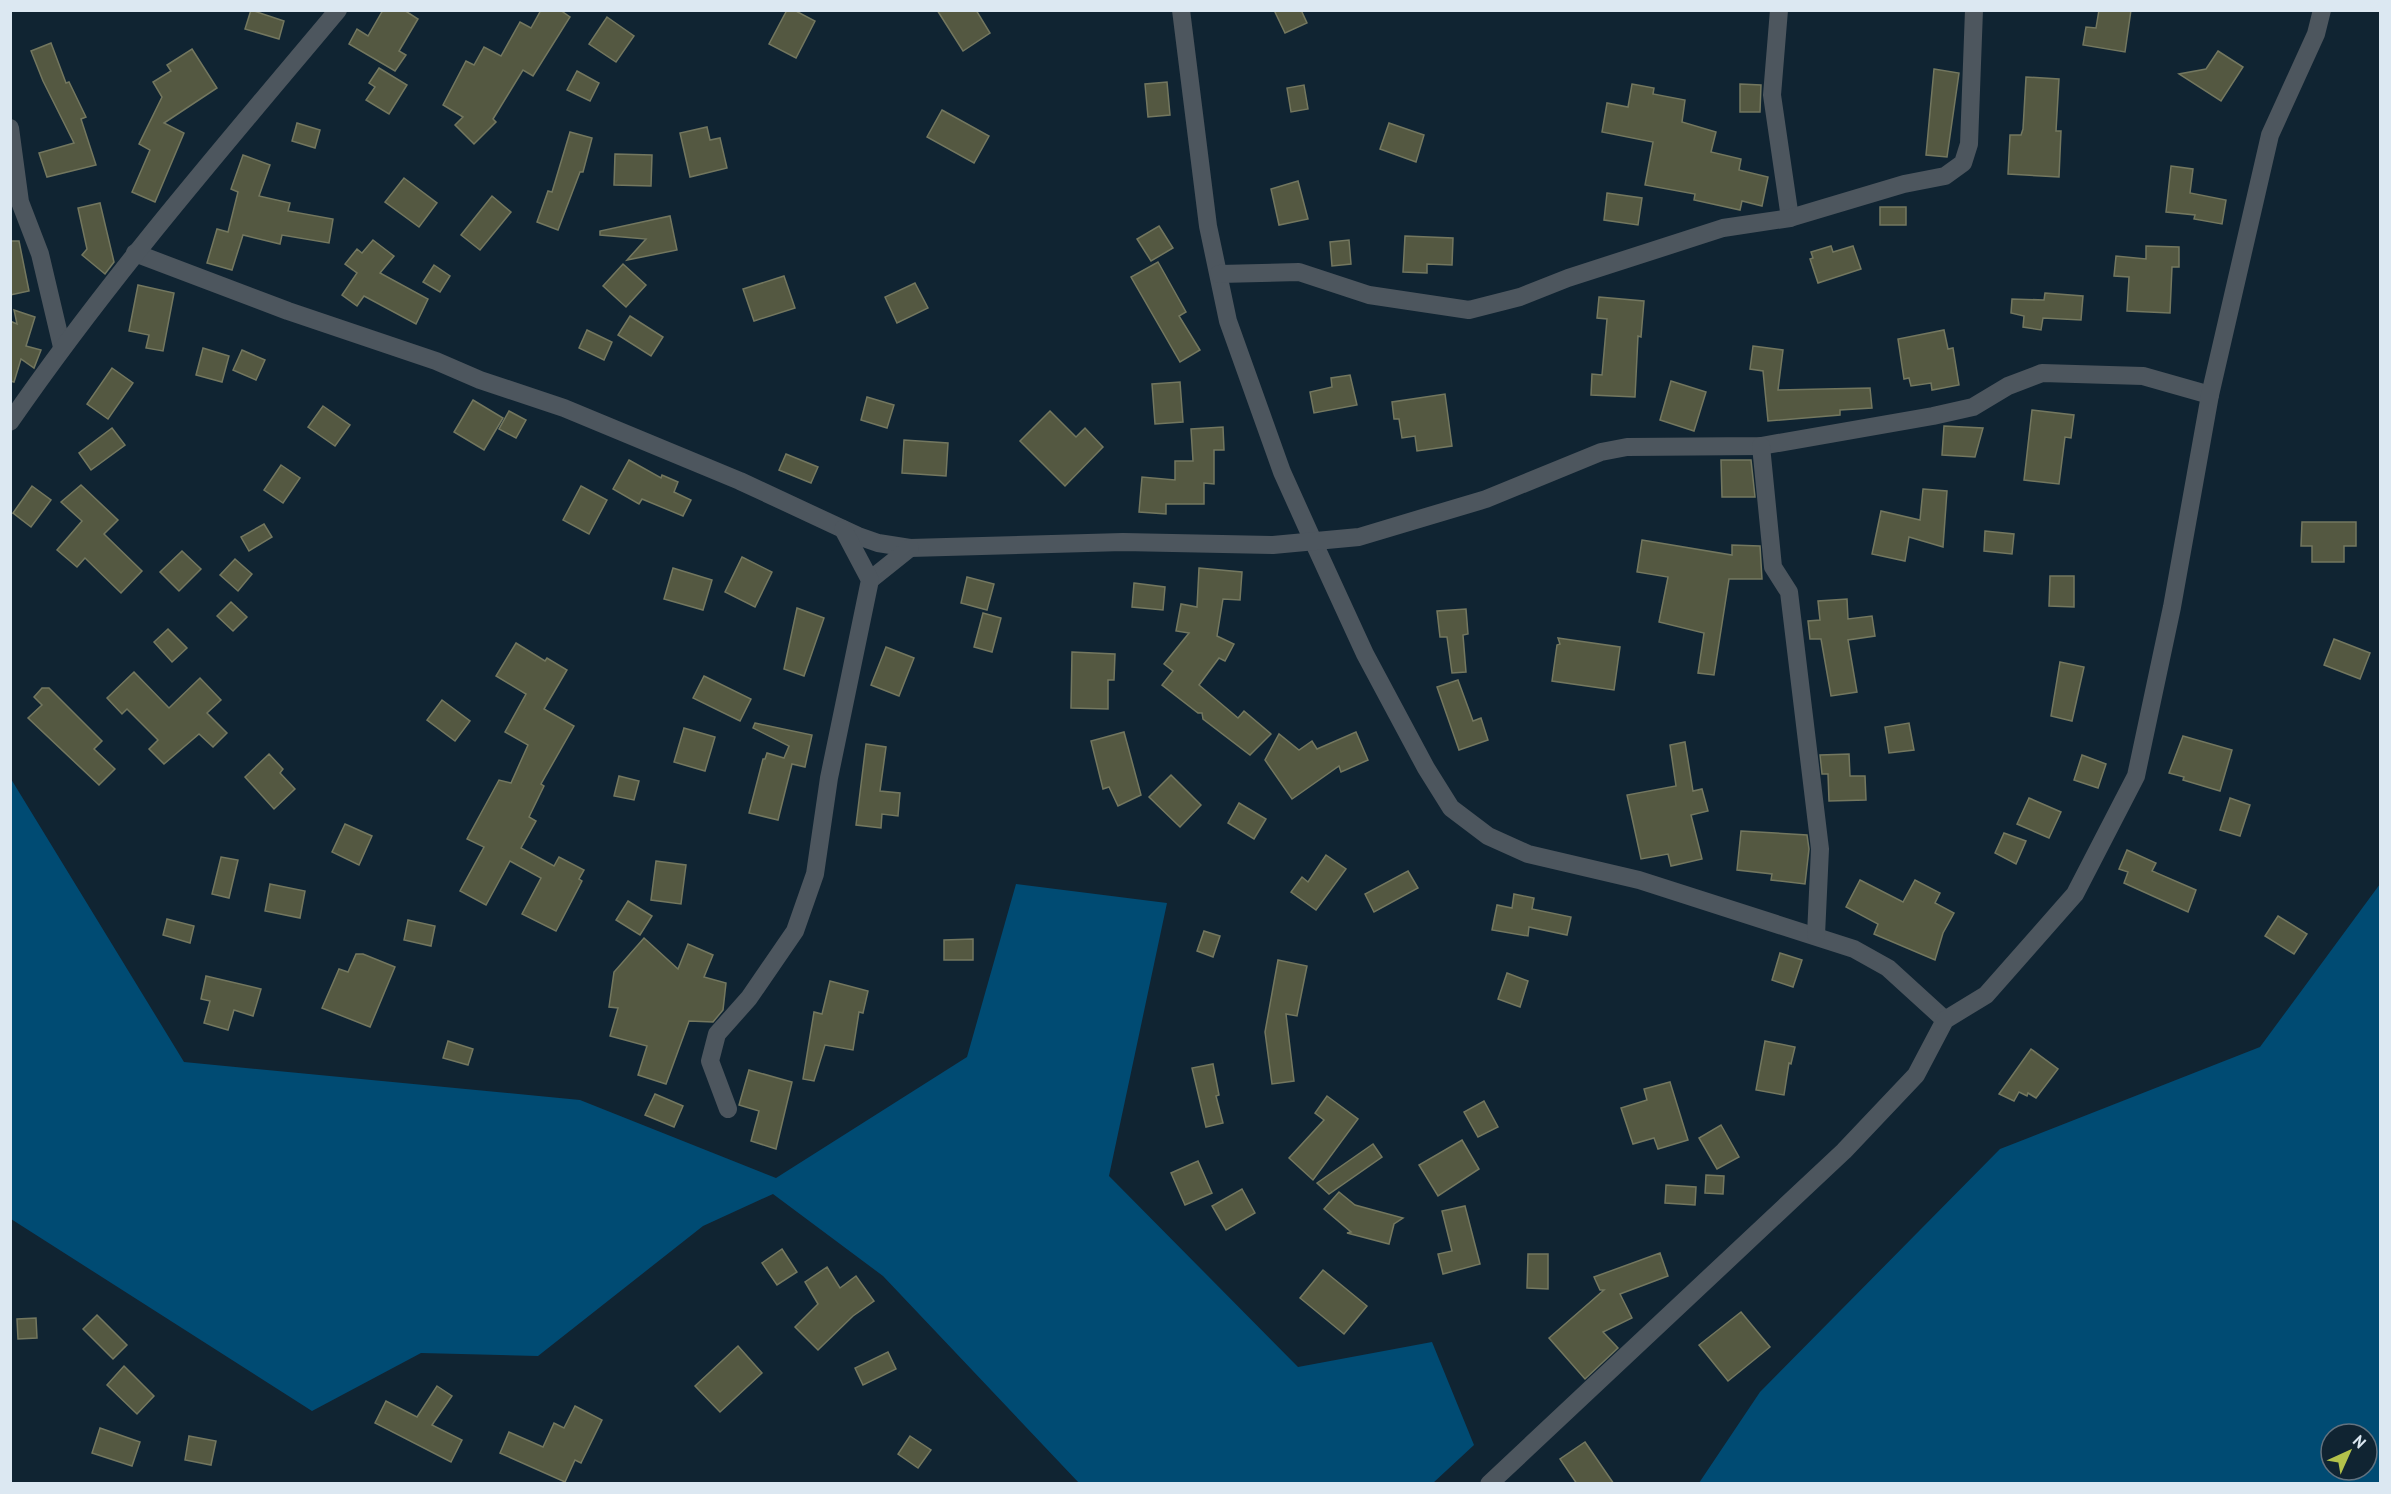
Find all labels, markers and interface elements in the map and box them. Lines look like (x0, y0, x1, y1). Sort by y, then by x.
north arrow (2319, 1422, 2379, 1482)
text: N (2349, 1431, 2370, 1452)

